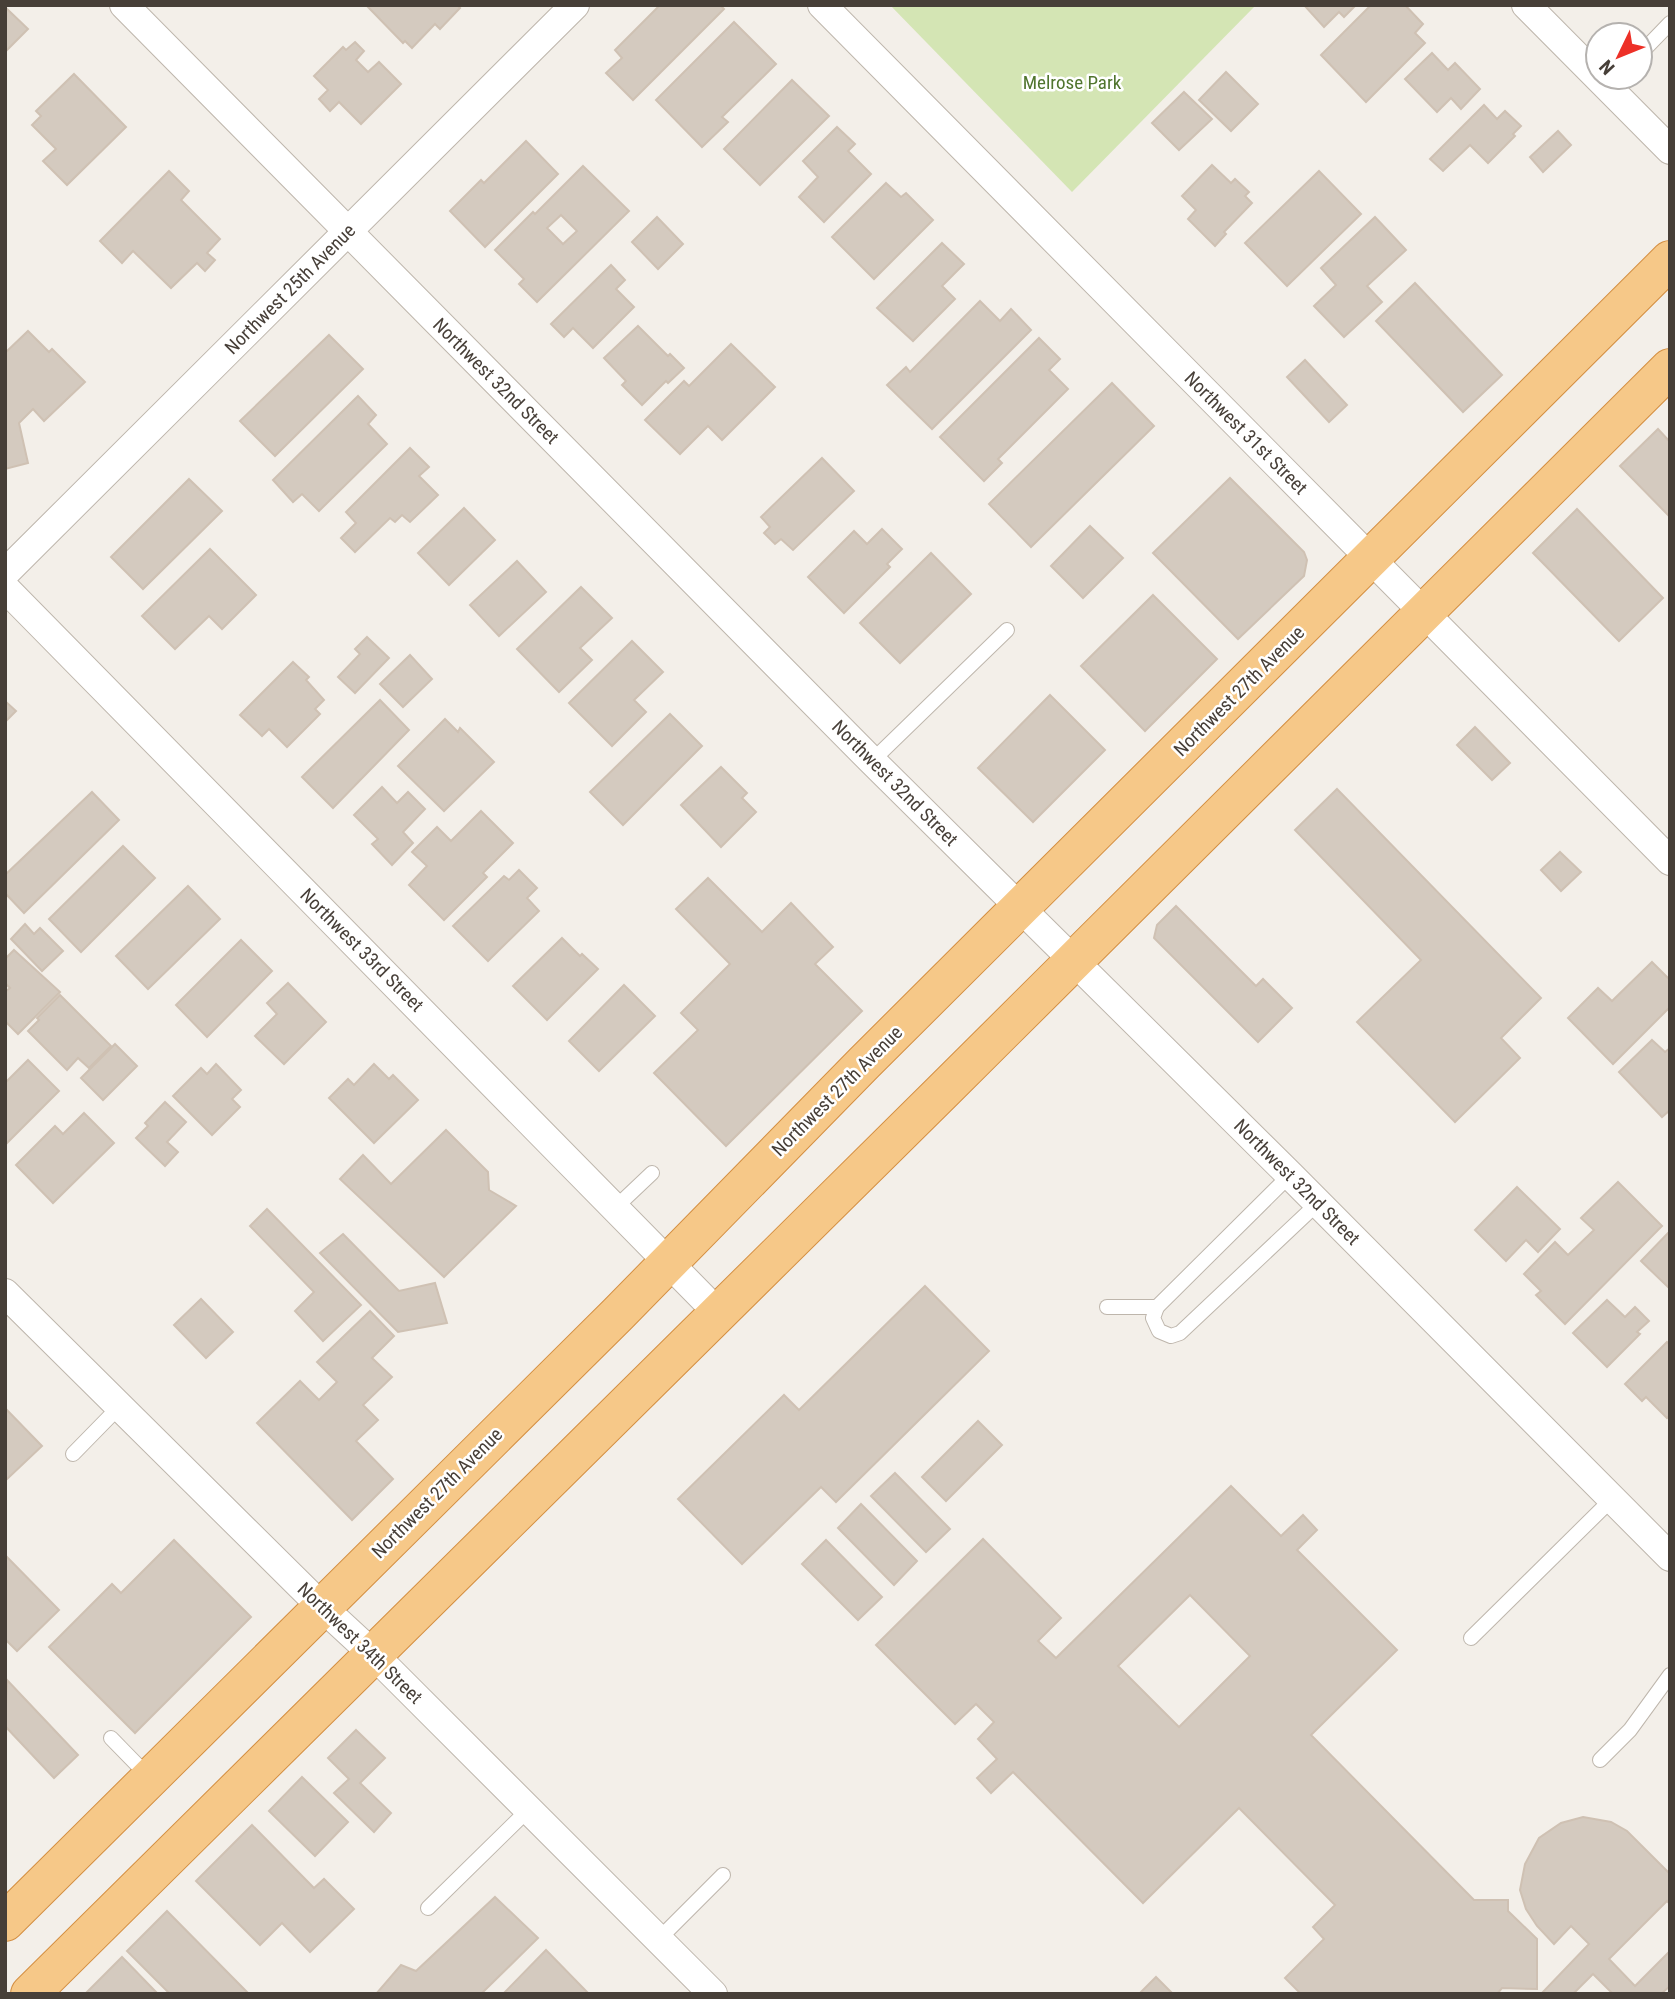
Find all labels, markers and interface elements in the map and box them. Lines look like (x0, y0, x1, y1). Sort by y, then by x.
north arrow (1584, 21, 1654, 91)
text: N (1595, 55, 1619, 79)
park label: Melrose Park (1023, 71, 1122, 94)
street label: Northwest 25th Avenue (220, 219, 360, 359)
street label: Northwest 32nd Street (428, 313, 564, 449)
street label: Northwest 31st Street (1180, 367, 1312, 499)
street label: Northwest 27th Avenue (1169, 621, 1309, 761)
street label: Northwest 32nd Street (827, 715, 963, 851)
street label: Northwest 33rd Street (296, 884, 428, 1016)
street label: Northwest 27th Avenue (767, 1021, 907, 1161)
street label: Northwest 32nd Street (1229, 1114, 1365, 1250)
street label: Northwest 27th Avenue (367, 1423, 507, 1563)
street label: Northwest 34th Street (293, 1578, 427, 1708)

